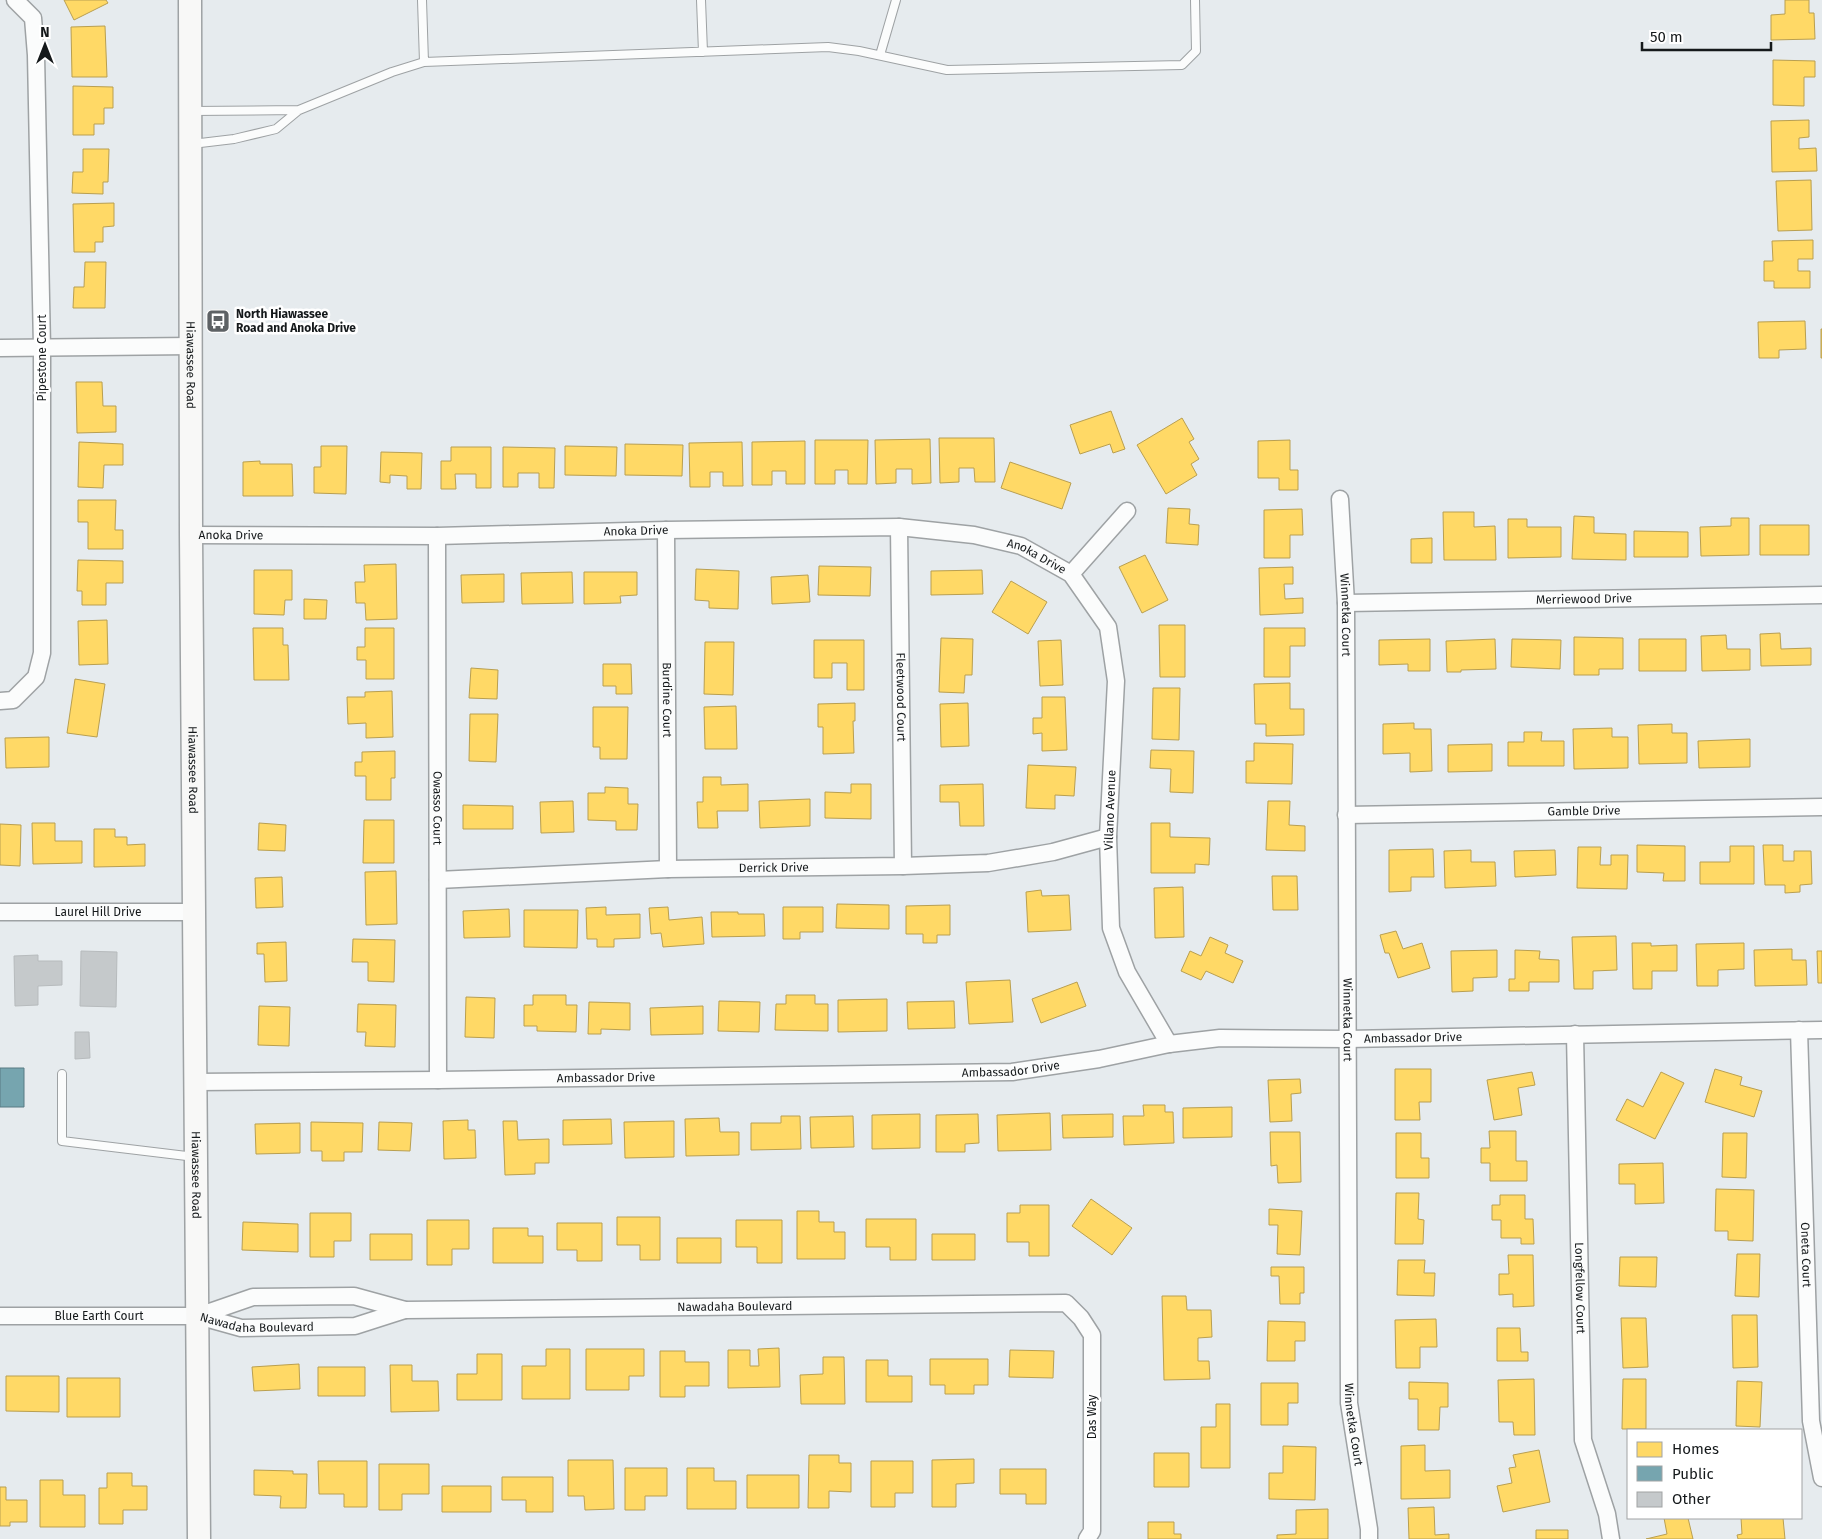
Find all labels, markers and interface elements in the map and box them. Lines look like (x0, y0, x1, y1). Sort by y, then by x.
north arrow (20, 20, 70, 70)
scale bar (1642, 20, 1771, 52)
text: N (40, 24, 50, 41)
text: 50 m (1650, 28, 1683, 46)
place label: North Hiawassee Road and Anoka Drive (236, 307, 356, 335)
bus stop icon: North Hiawassee Road and Anoka Drive (205, 308, 231, 334)
street label: Pipestone Court (35, 314, 49, 401)
street label: Hiawassee Road (184, 321, 198, 409)
street label: Anoka Drive (603, 523, 669, 539)
street label: Anoka Drive (199, 528, 263, 542)
street label: Anoka Drive (1006, 536, 1069, 577)
street label: Winnetka Court (1337, 573, 1353, 657)
street label: Merriewood Drive (1536, 591, 1632, 607)
street label: Fleetwood Court (893, 652, 909, 742)
street label: Burdine Court (660, 662, 674, 738)
street label: Hiawassee Road (186, 726, 200, 814)
street label: Villano Avenue (1102, 769, 1118, 851)
street label: Owasso Court (430, 771, 445, 846)
street label: Gamble Drive (1547, 803, 1621, 819)
street label: Derrick Drive (739, 860, 809, 875)
street label: Laurel Hill Drive (55, 905, 141, 919)
street label: Winnetka Court (1340, 978, 1355, 1062)
street label: Ambassador Drive (1364, 1030, 1462, 1046)
street label: Ambassador Drive (962, 1058, 1061, 1080)
street label: Ambassador Drive (557, 1070, 655, 1085)
street label: Hiawassee Road (189, 1131, 203, 1219)
street label: Oneta Court (1798, 1222, 1814, 1288)
street label: Longfellow Court (1572, 1242, 1588, 1335)
street label: Nawadaha Boulevard (677, 1299, 793, 1314)
street label: Blue Earth Court (54, 1309, 144, 1323)
street label: Nawadaha Boulevard (198, 1310, 314, 1335)
street label: Winnetka Court (1342, 1383, 1366, 1468)
street label: Das Way (1085, 1395, 1099, 1439)
legend (1627, 1429, 1802, 1519)
text: Homes (1672, 1440, 1719, 1458)
text: Public (1672, 1465, 1714, 1483)
text: Other (1672, 1490, 1711, 1508)

